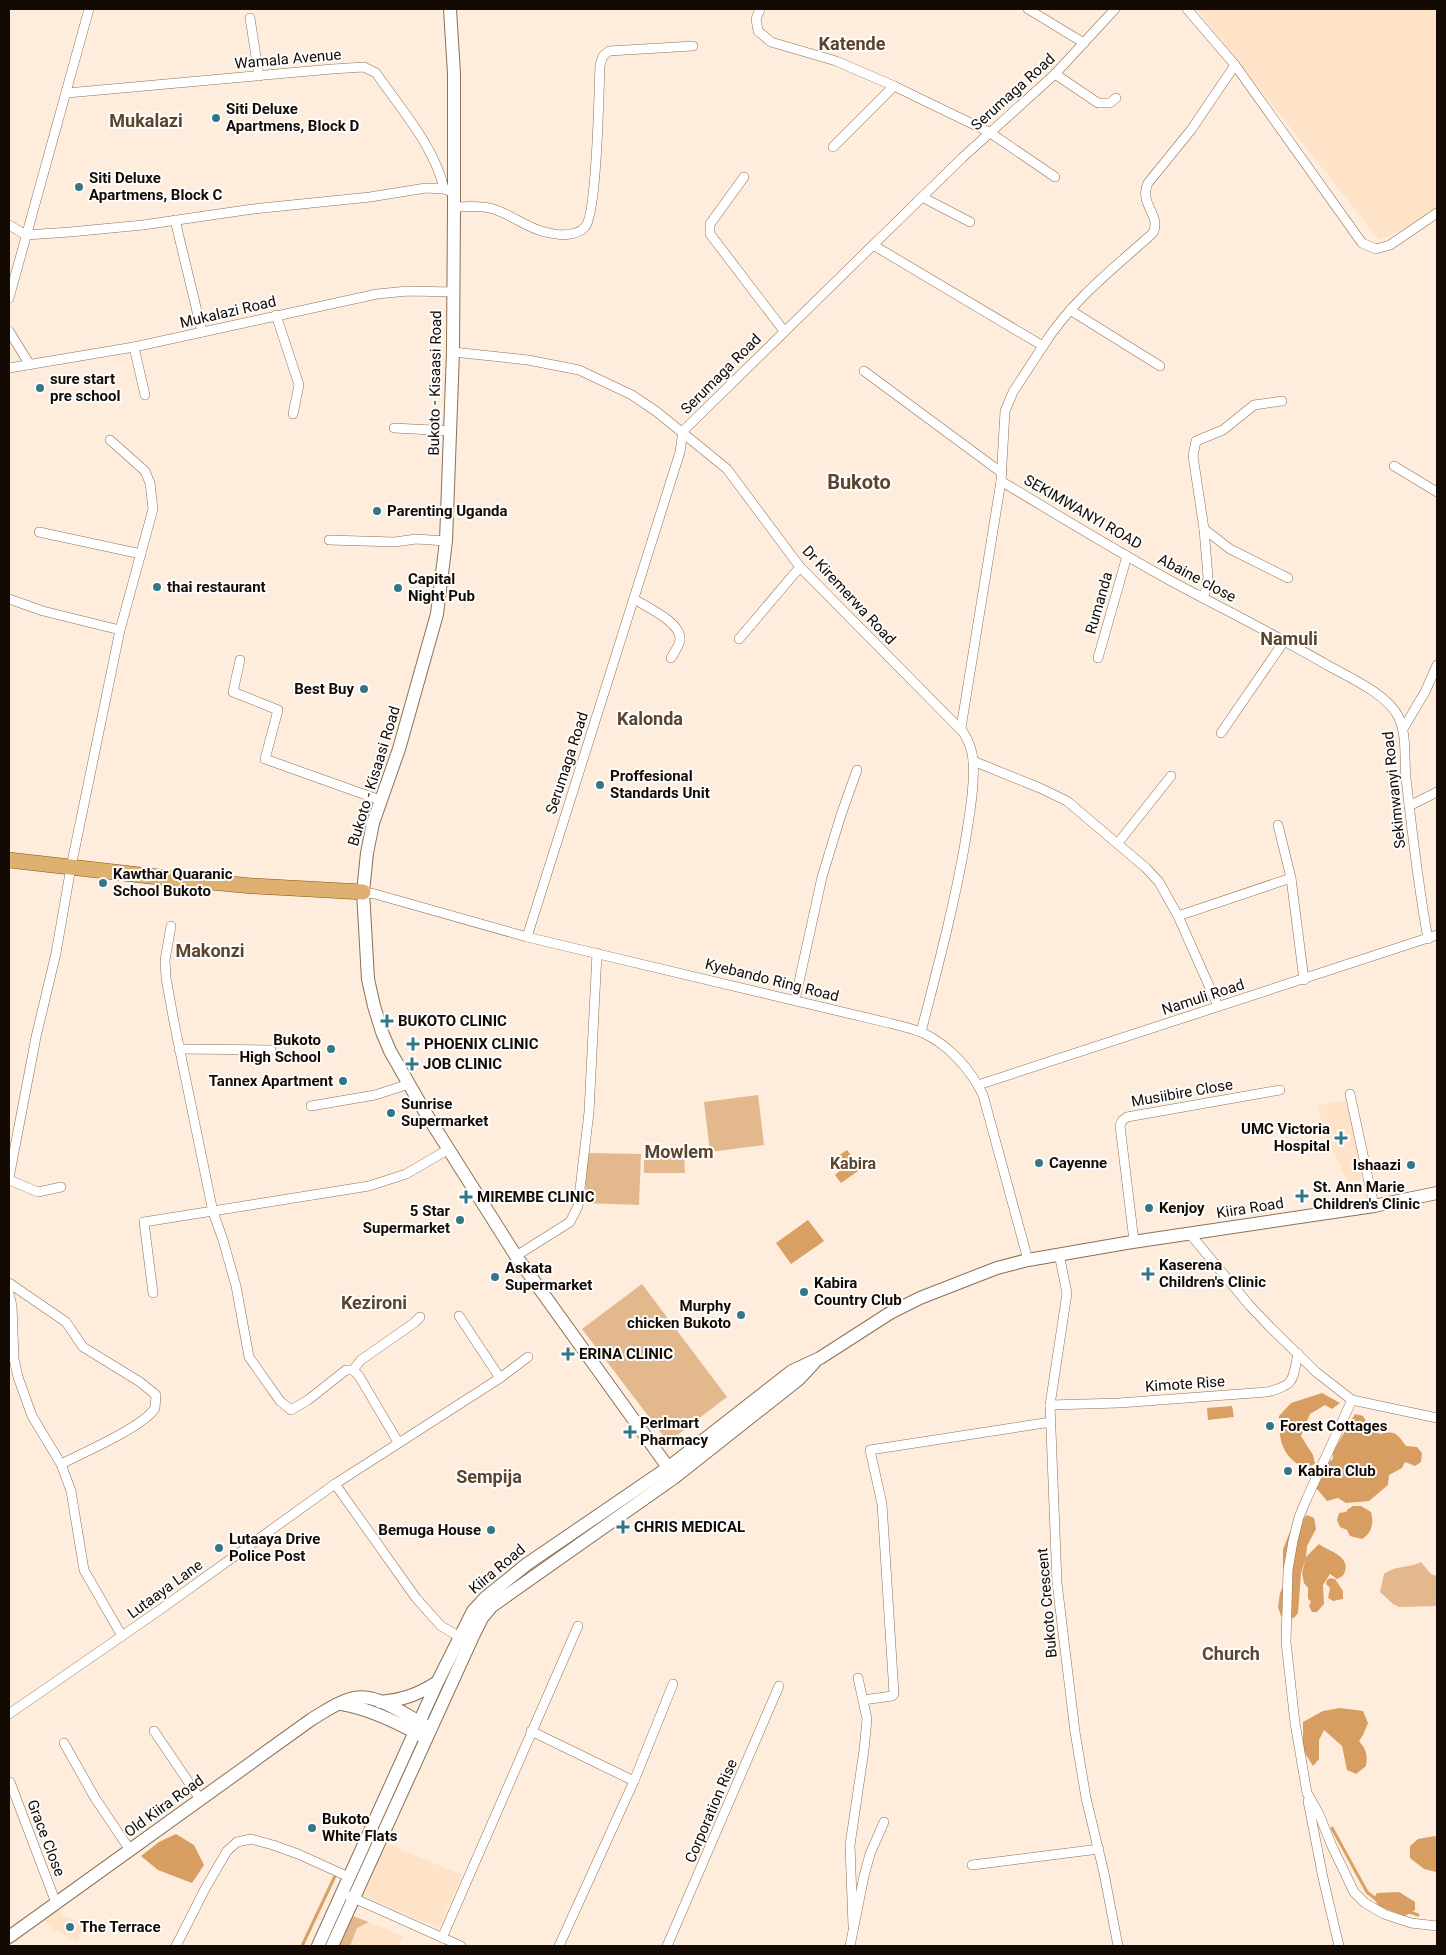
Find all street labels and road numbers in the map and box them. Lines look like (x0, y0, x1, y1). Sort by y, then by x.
street label: Wamala Avenue (234, 45, 342, 73)
street label: Serumaga Road (967, 50, 1059, 134)
street label: Mukalazi Road (178, 292, 278, 332)
street label: Bukoto - Kisaasi Road (425, 310, 445, 456)
street label: Serumaga Road (677, 330, 765, 418)
street label: SEKIMWANYI ROAD (1021, 471, 1145, 553)
street label: Dr Kiremerwa Road (799, 542, 899, 648)
street label: Abaine close (1155, 550, 1239, 606)
street label: Rumanda (1082, 570, 1116, 636)
street label: Bukoto - Kisaasi Road (344, 704, 404, 848)
street label: Serumaga Road (542, 710, 592, 816)
street label: Sekimwanyi Road (1379, 730, 1409, 850)
street label: Kyebando Ring Road (703, 955, 841, 1005)
street label: Namuli Road (1159, 975, 1247, 1019)
street label: Musiibire Close (1130, 1075, 1234, 1111)
street label: Kiira Road (1215, 1194, 1285, 1222)
street label: Kimote Rise (1145, 1372, 1226, 1396)
street label: Kiira Road (465, 1540, 529, 1598)
street label: Bukoto Crescent (1033, 1547, 1061, 1659)
street label: Lutaaya Lane (124, 1556, 206, 1622)
street label: Corporation Rise (681, 1756, 741, 1866)
street label: Old Kiira Road (121, 1771, 207, 1841)
street label: Grace Close (23, 1797, 69, 1879)

